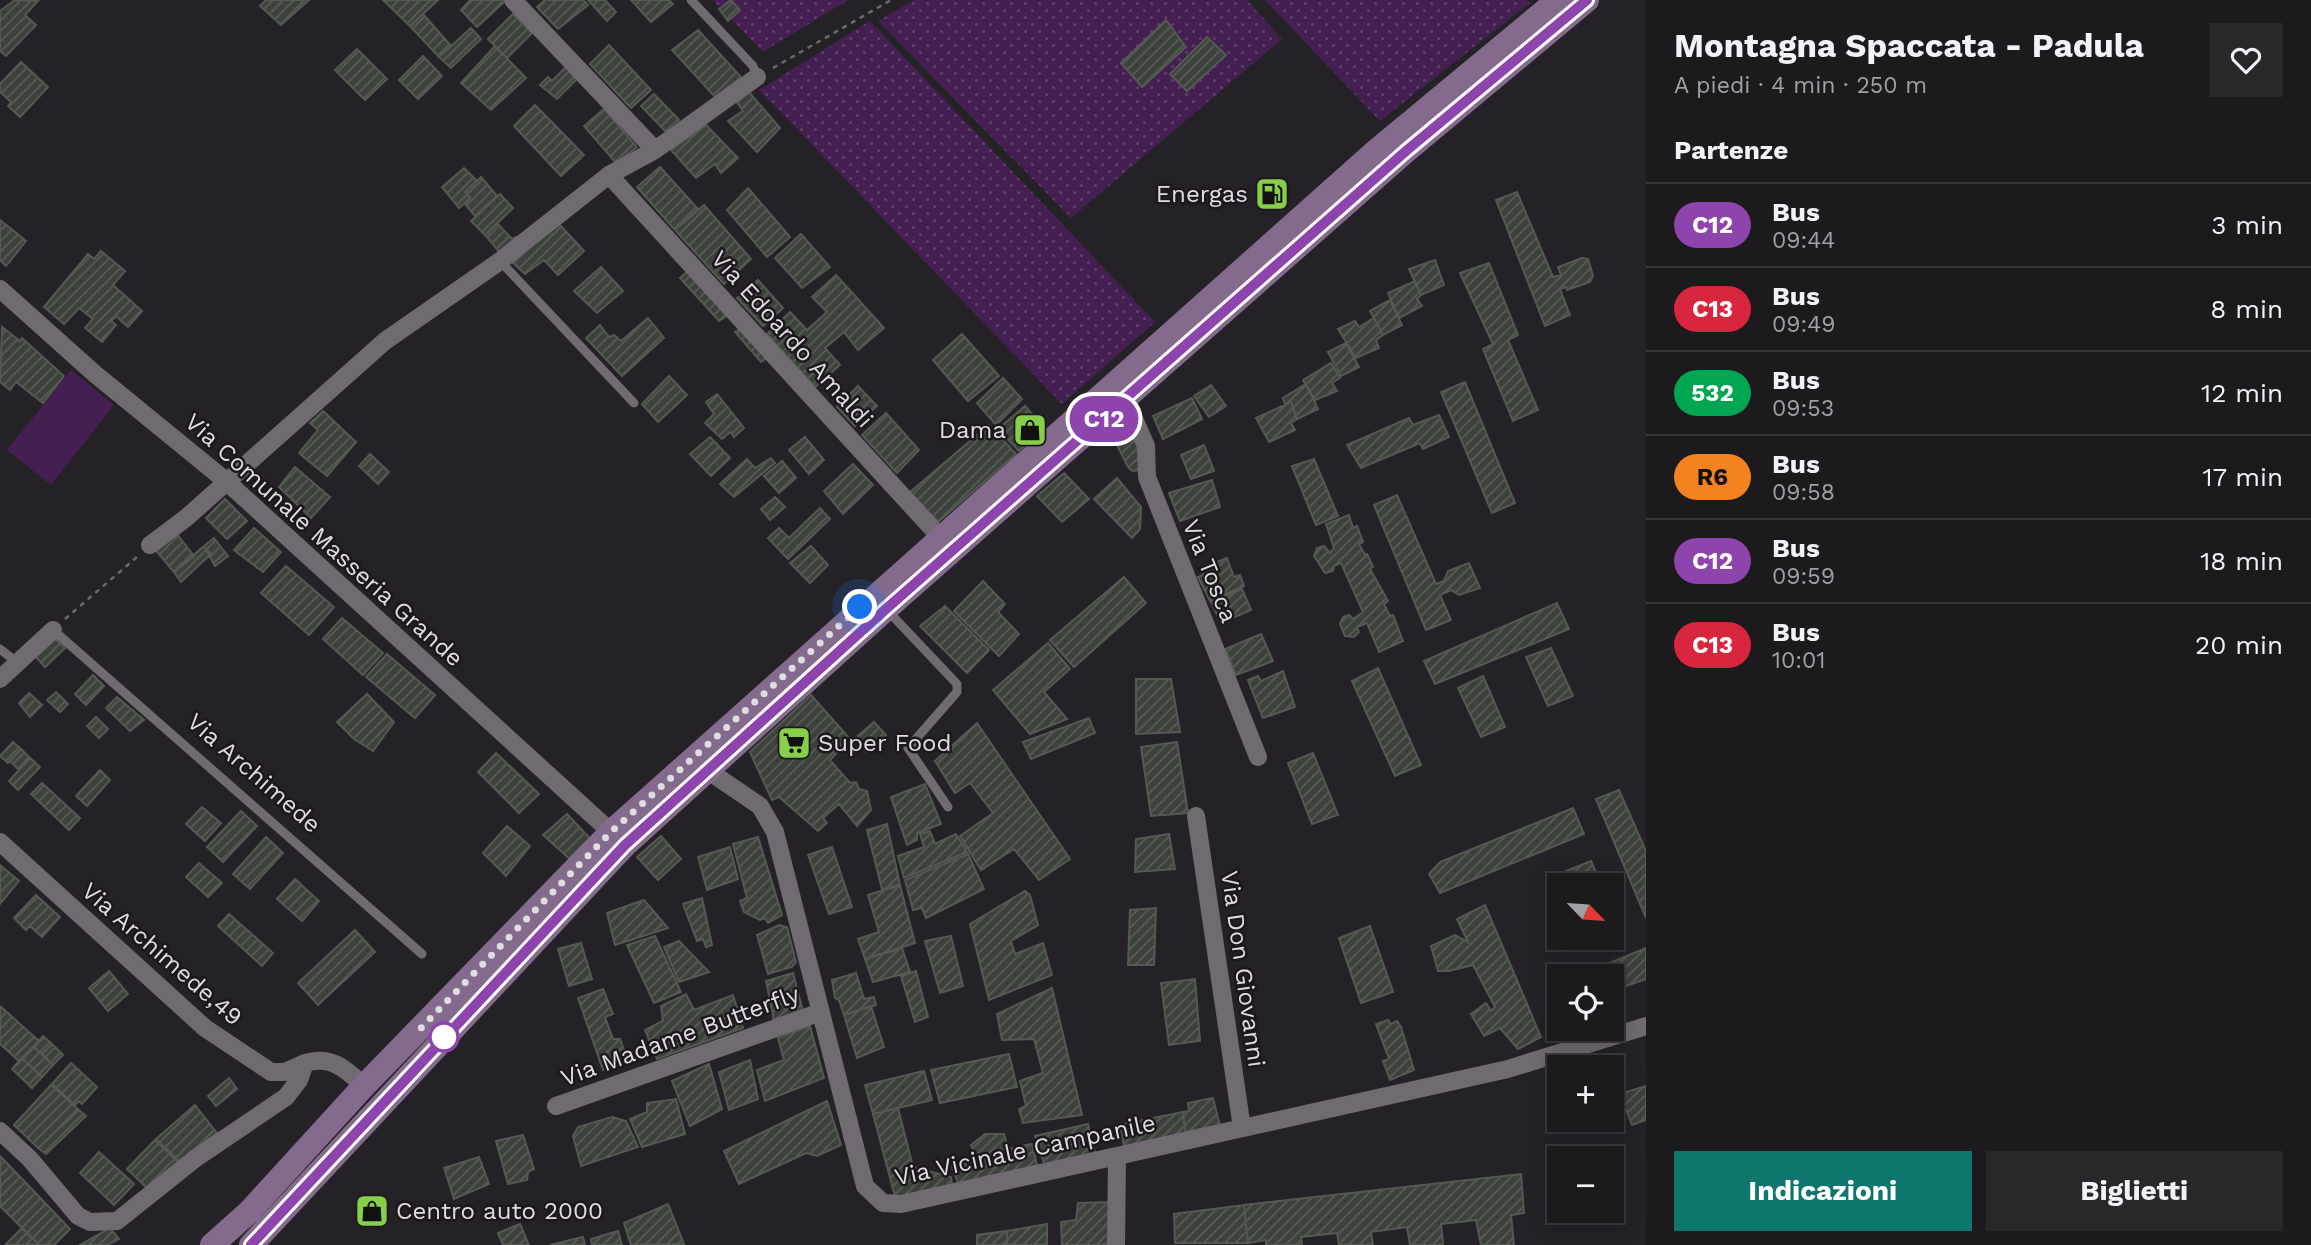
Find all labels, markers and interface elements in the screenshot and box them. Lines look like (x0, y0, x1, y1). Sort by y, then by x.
button: heart (2209, 23, 2283, 97)
text: Montagna Spaccata - Padula (1674, 26, 2144, 65)
text: A piedi · 4 min · 250 m (1674, 72, 1927, 99)
text: Partenze (1674, 135, 1788, 165)
fuel station icon: Energas (1253, 175, 1291, 213)
place label: Energas (1156, 180, 1248, 208)
text: Bus (1772, 197, 1820, 227)
text: 3 min (2211, 210, 2283, 240)
text: C12 (1692, 211, 1733, 239)
text: 09:44 (1772, 227, 1835, 254)
street label: Via Edoardo Amaldi (705, 245, 879, 433)
text: Bus (1772, 281, 1820, 311)
text: 8 min (2210, 294, 2283, 324)
text: C13 (1692, 295, 1733, 323)
text: 09:49 (1772, 311, 1836, 338)
text: Bus (1772, 365, 1820, 395)
text: 12 min (2201, 378, 2283, 408)
text: 532 (1691, 379, 1734, 407)
text: 09:53 (1772, 395, 1834, 422)
line badge: C12 (1064, 396, 1144, 442)
text: C12 (1084, 405, 1125, 433)
street label: Via Comunale Masseria Grande (179, 408, 469, 672)
shop icon: Dama (1011, 411, 1049, 449)
place label: Dama (939, 416, 1006, 444)
text: Bus (1772, 449, 1820, 479)
text: 17 min (2202, 462, 2283, 492)
text: R6 (1697, 463, 1728, 491)
text: 09:58 (1772, 479, 1835, 506)
street label: Via Tosca (1177, 515, 1243, 627)
text: Bus (1772, 533, 1820, 563)
text: 18 min (2200, 546, 2283, 576)
text: C12 (1692, 547, 1733, 575)
text: 09:59 (1772, 563, 1835, 590)
your location (842, 589, 877, 624)
text: Bus (1772, 617, 1820, 647)
text: 20 min (2195, 630, 2283, 660)
text: C13 (1692, 631, 1733, 659)
text: 10:01 (1772, 647, 1825, 674)
street label: Via Archimede (182, 707, 326, 839)
supermarket icon: Super Food (775, 724, 813, 762)
place label: Super Food (818, 729, 952, 757)
street label: Via Don Giovanni (1215, 869, 1271, 1069)
north arrow (1547, 873, 1624, 950)
map controls (1547, 873, 1624, 1223)
street label: Via Archimede,49 (76, 877, 248, 1031)
button: locate (1547, 964, 1624, 1041)
street label: Via Madame Butterfly (557, 980, 804, 1092)
unlabelled marker (429, 1022, 459, 1052)
button: + (1547, 1055, 1624, 1132)
street label: Via Vicinale Campanile (892, 1109, 1158, 1191)
button: − (1547, 1146, 1624, 1223)
button: Indicazioni (1674, 1151, 1972, 1231)
button: Biglietti (1986, 1151, 2283, 1231)
shop icon: Centro auto 2000 (353, 1192, 391, 1230)
place label: Centro auto 2000 (396, 1197, 603, 1225)

